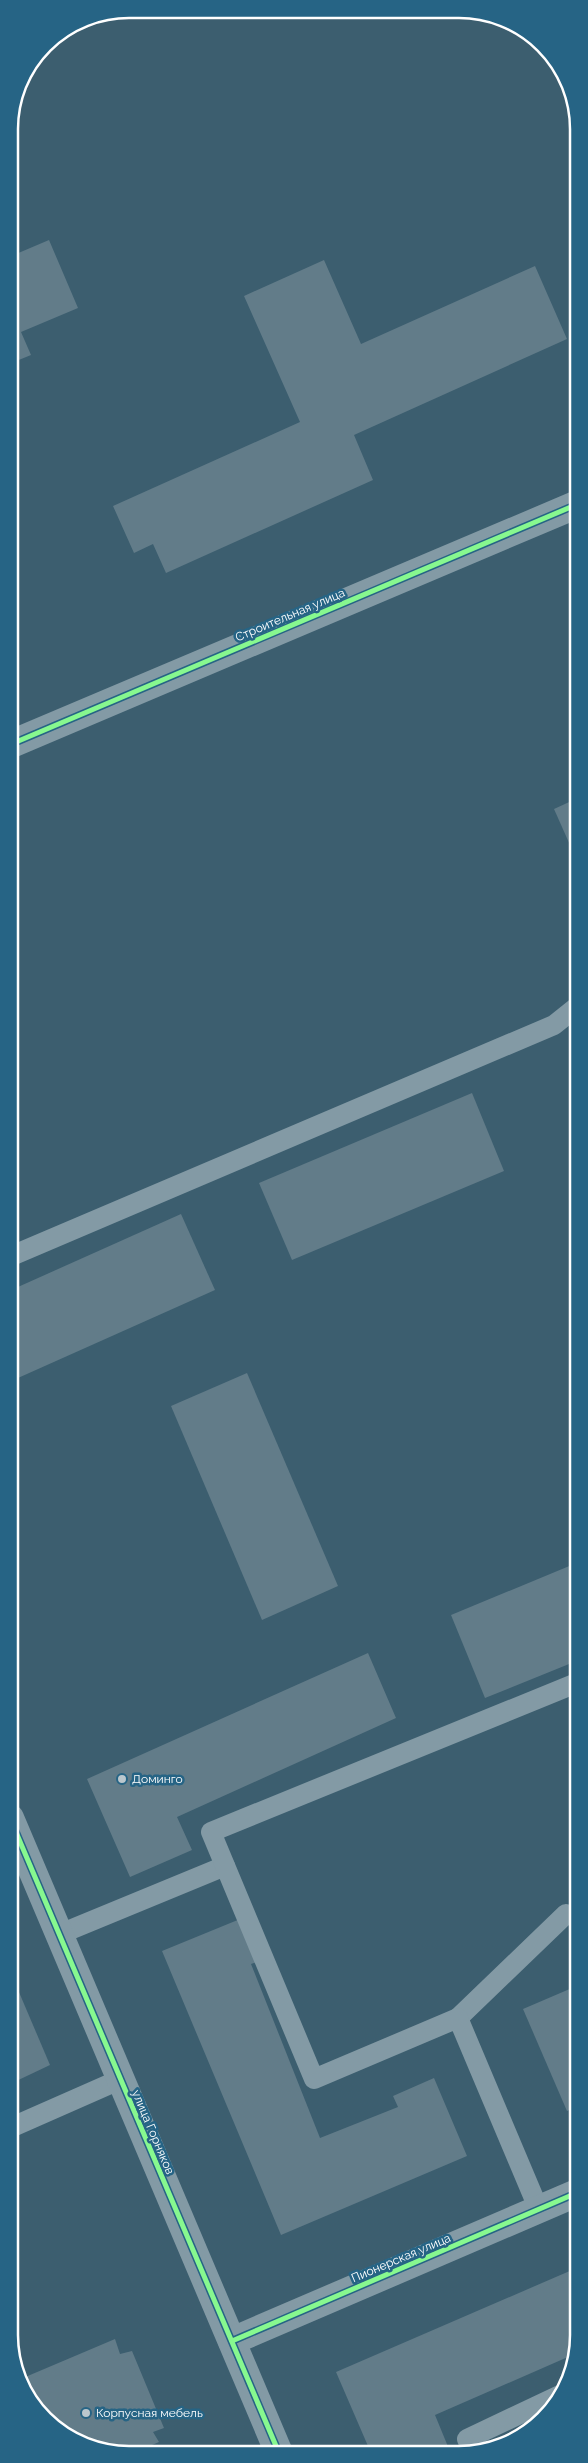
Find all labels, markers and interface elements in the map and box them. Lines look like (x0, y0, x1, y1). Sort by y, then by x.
street label: Строительная улица (233, 586, 347, 644)
place label: Доминго (132, 1772, 183, 1786)
marker: Доминго (116, 1773, 128, 1785)
street label: улица Горняков (129, 2088, 177, 2176)
street label: Пионерская улица (349, 2231, 453, 2285)
place label: Корпусная мебель (96, 2406, 203, 2420)
marker: Корпусная мебель (80, 2407, 92, 2419)

